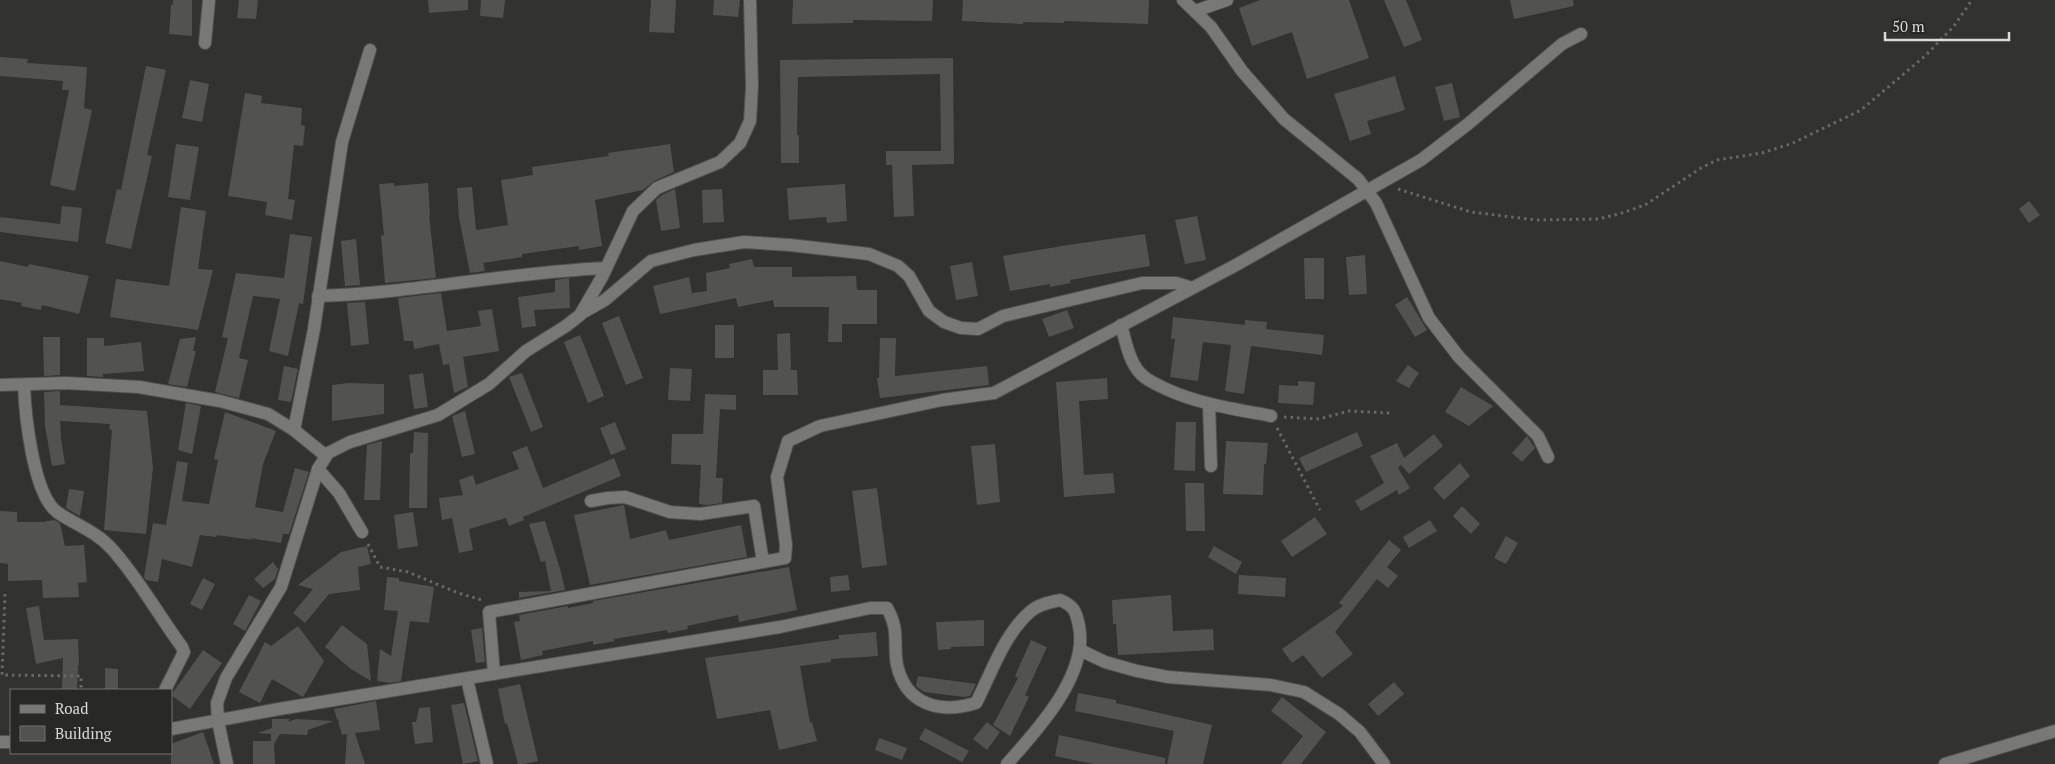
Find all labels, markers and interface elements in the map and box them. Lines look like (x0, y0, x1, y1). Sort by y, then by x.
scale bar (1885, 10, 2009, 42)
text: 50 m (1892, 16, 1925, 36)
legend (10, 689, 172, 754)
text: Road (55, 698, 88, 718)
text: Building (55, 723, 113, 743)

